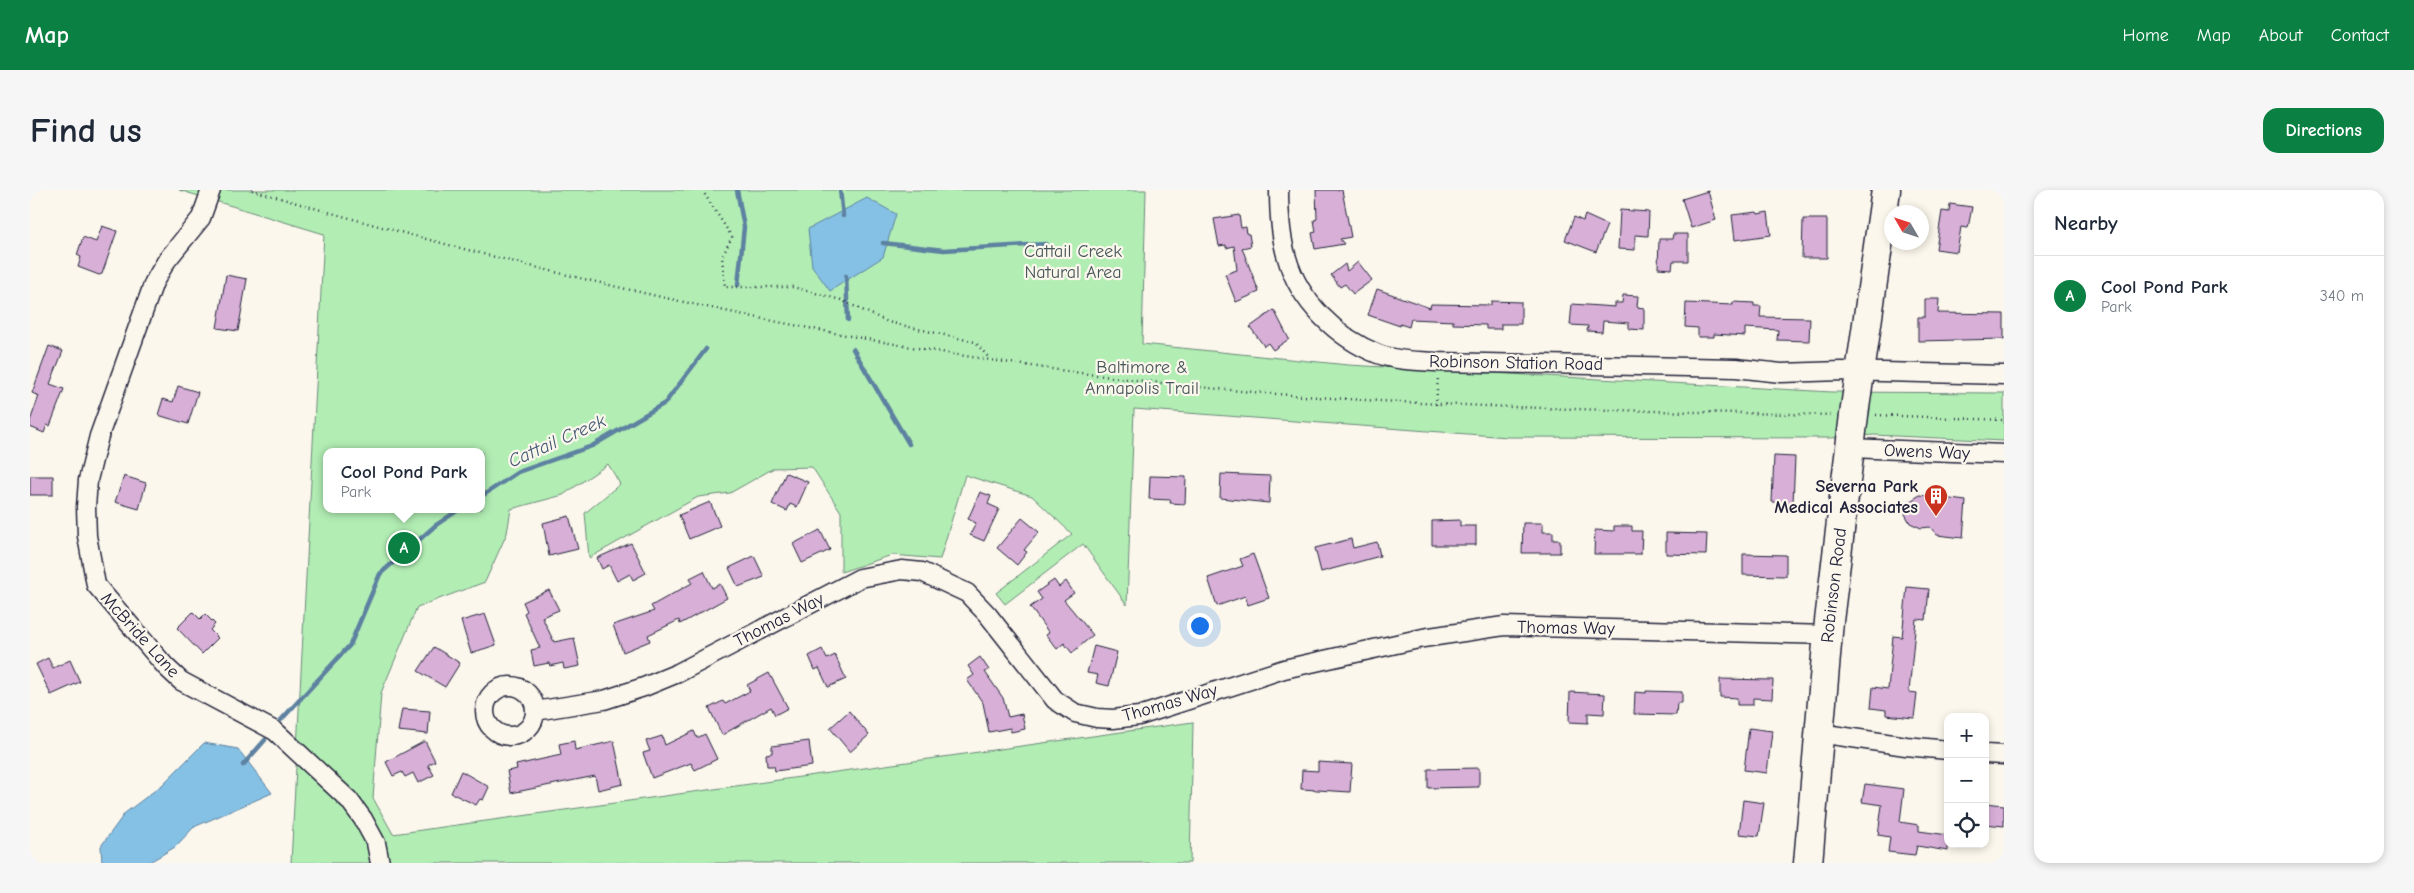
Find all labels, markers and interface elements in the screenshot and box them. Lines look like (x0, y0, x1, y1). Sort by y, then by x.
text: Map (25, 21, 69, 49)
text: Home (2122, 25, 2169, 46)
text: Map (2197, 25, 2231, 46)
text: About (2259, 25, 2303, 46)
text: Contact (2331, 25, 2389, 46)
button: Directions (2263, 108, 2384, 153)
text: Find us (30, 110, 142, 151)
north arrow (1884, 205, 1929, 250)
text: Nearby (2054, 211, 2118, 235)
park label: Cattail Creek Natural Area (1024, 241, 1122, 283)
text: Cool Pond Park (2101, 276, 2228, 298)
text: A (2066, 287, 2074, 305)
text: 340 m (2320, 287, 2364, 305)
text: Park (2101, 298, 2132, 316)
street label: Robinson Station Road (1429, 351, 1603, 375)
park label: Baltimore & Annapolis Trail (1085, 357, 1199, 399)
water label: Cattail Creek (505, 409, 610, 472)
street label: Owens Way (1884, 440, 1971, 464)
popup (323, 448, 485, 513)
text: Cool Pond Park (341, 461, 467, 483)
place label: Severna Park Medical Associates (1774, 476, 1918, 518)
text: Park (341, 483, 371, 501)
building icon: Severna Park Medical Associates (1923, 483, 1949, 517)
street label: Robinson Road (1817, 527, 1851, 644)
pin: A (388, 529, 420, 567)
street label: McBride Lane (96, 588, 184, 682)
street label: Thomas Way (731, 588, 828, 652)
your location (1187, 613, 1213, 639)
street label: Thomas Way (1517, 617, 1616, 639)
street label: Thomas Way (1120, 679, 1221, 727)
map controls (1944, 713, 1989, 848)
button: + (1944, 713, 1989, 758)
button: − (1944, 758, 1989, 803)
button: locate (1944, 803, 1989, 848)

